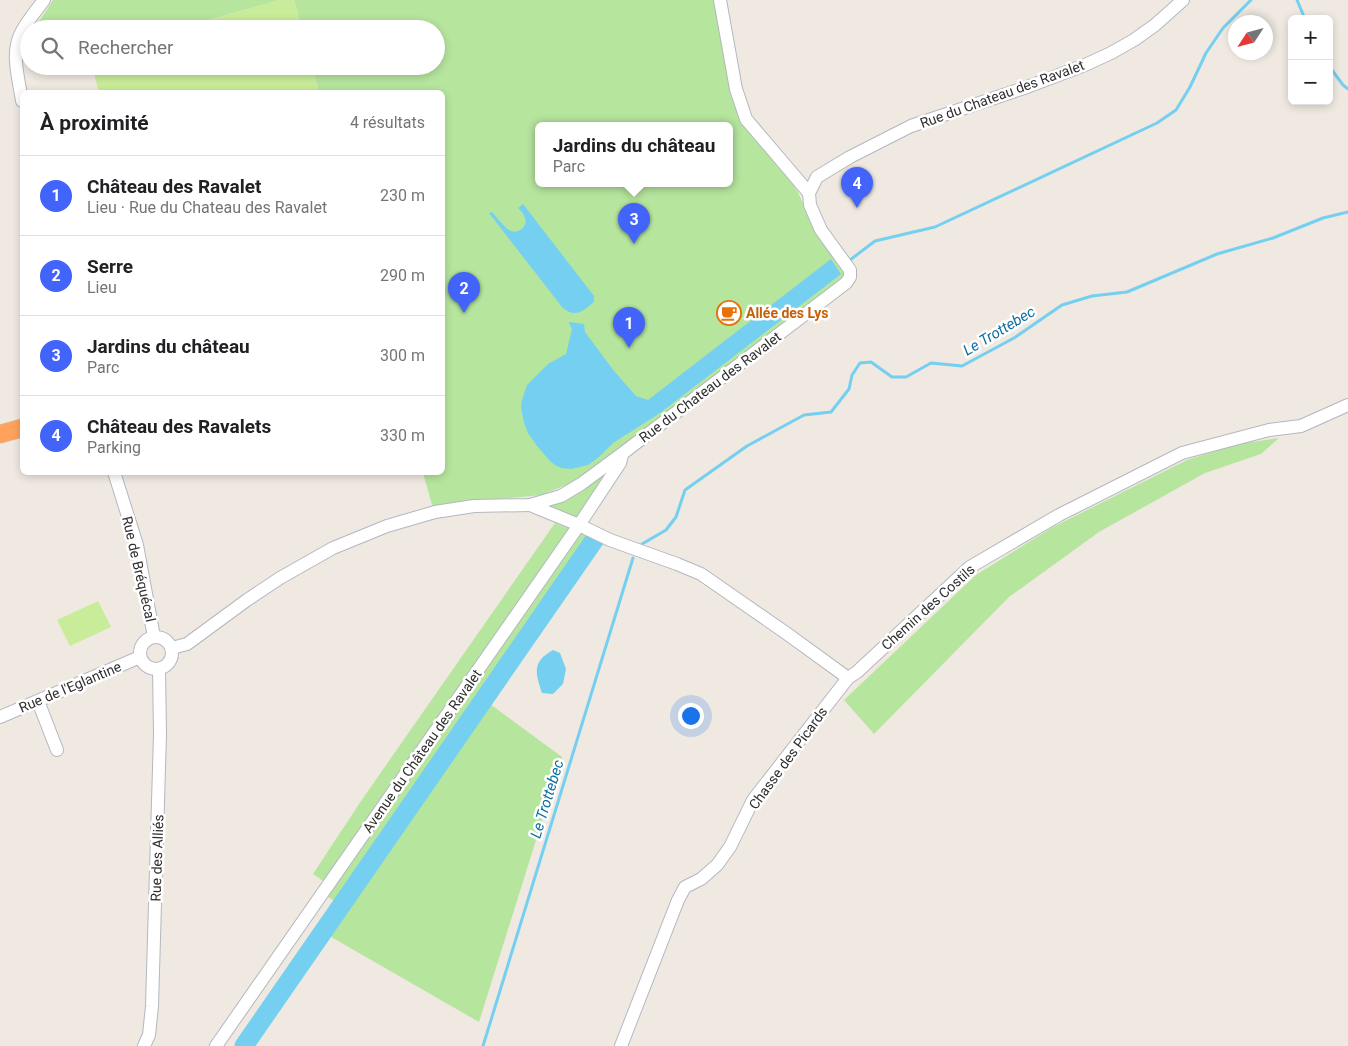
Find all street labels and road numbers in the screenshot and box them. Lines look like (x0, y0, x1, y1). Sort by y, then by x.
street label: Rue du Chateau des Ravalet (918, 57, 1087, 131)
street label: Rue du Chateau des Ravalet (636, 328, 784, 446)
street label: Rue de Bréquécal (119, 514, 159, 624)
street label: Chemin des Costils (878, 561, 978, 653)
street label: Rue de l'Eglantine (16, 658, 124, 716)
street label: Avenue du Château des Ravalet (359, 666, 485, 836)
street label: Chasse des Picards (745, 704, 831, 812)
street label: Rue des Alliés (147, 814, 167, 902)

